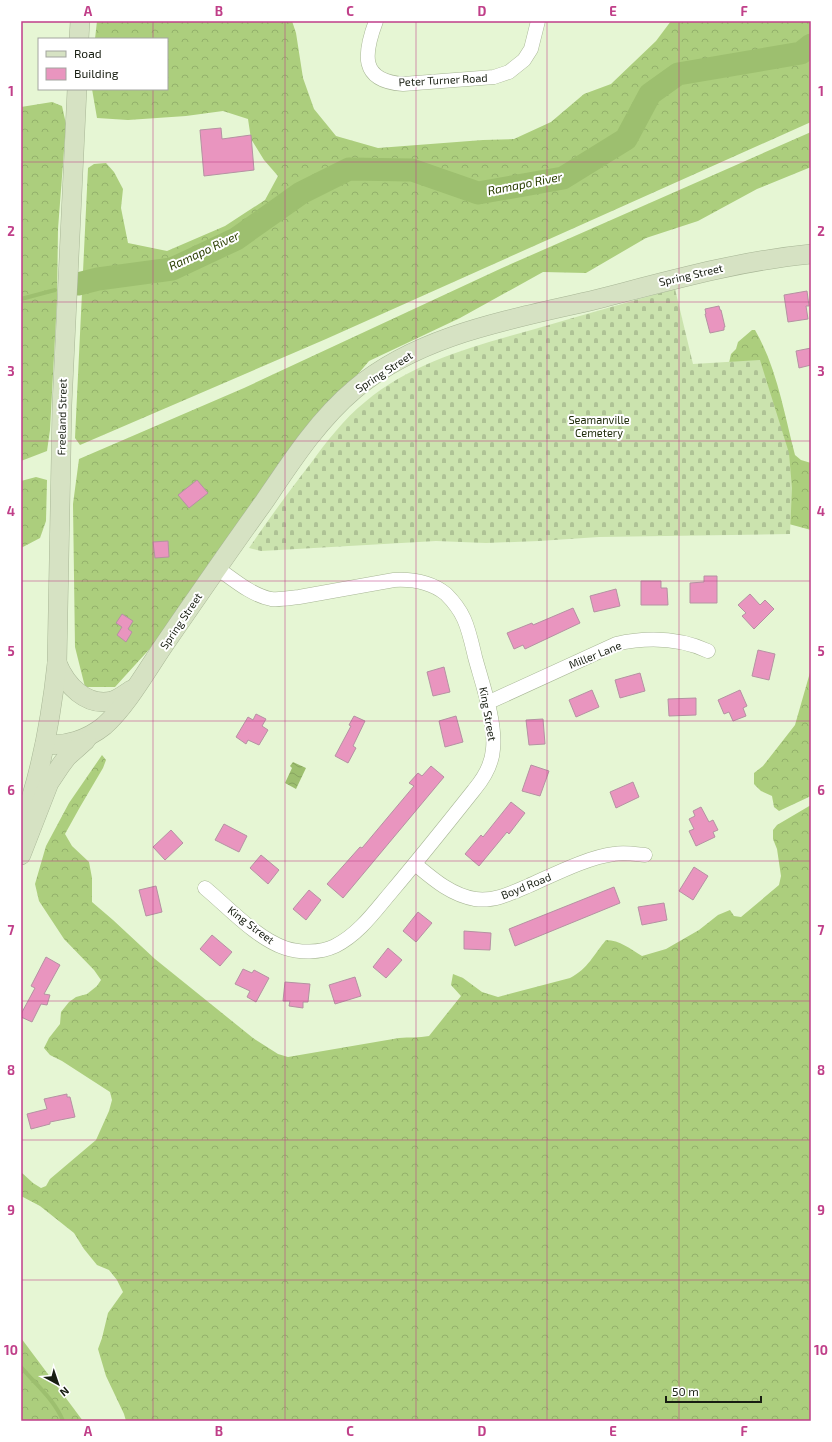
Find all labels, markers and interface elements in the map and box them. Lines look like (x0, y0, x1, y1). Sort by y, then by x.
text: A (84, 3, 93, 19)
text: B (215, 3, 223, 19)
text: C (346, 3, 354, 19)
text: D (478, 3, 487, 19)
text: E (609, 3, 617, 19)
text: F (740, 3, 748, 19)
legend (38, 38, 168, 90)
text: Road (74, 46, 102, 60)
text: Building (74, 66, 119, 80)
street label: Peter Turner Road (398, 71, 488, 88)
text: 1 (8, 83, 14, 99)
text: 1 (818, 83, 824, 99)
water label: Ramapo River (486, 169, 564, 197)
text: 2 (7, 223, 15, 239)
text: 2 (817, 223, 825, 239)
water label: Ramapo River (166, 228, 241, 272)
street label: Spring Street (658, 261, 724, 288)
street label: Spring Street (353, 348, 415, 395)
text: 3 (7, 363, 15, 379)
text: 3 (817, 363, 825, 379)
street label: Freeland Street (54, 378, 69, 456)
park label: Seamanville Cemetery (568, 413, 630, 439)
text: 4 (7, 503, 15, 519)
text: 4 (817, 503, 825, 519)
street label: Spring Street (157, 590, 204, 651)
street label: Miller Lane (567, 638, 623, 671)
text: 5 (7, 643, 15, 659)
text: 5 (817, 643, 825, 659)
street label: King Street (477, 686, 500, 742)
text: 6 (7, 782, 15, 798)
text: 6 (817, 782, 825, 798)
street label: Boyd Road (499, 870, 553, 901)
street label: King Street (226, 903, 277, 946)
text: 7 (8, 922, 15, 938)
text: 7 (818, 922, 825, 938)
text: 8 (7, 1062, 15, 1078)
text: 8 (817, 1062, 825, 1078)
text: 9 (7, 1202, 15, 1218)
text: 9 (817, 1202, 825, 1218)
text: 10 (4, 1342, 18, 1358)
text: 10 (814, 1342, 828, 1358)
north arrow (38, 1364, 78, 1404)
scale bar (666, 1378, 761, 1404)
text: 50 m (672, 1384, 699, 1398)
text: N (57, 1385, 72, 1400)
text: A (84, 1423, 93, 1439)
text: B (215, 1423, 223, 1439)
text: C (346, 1423, 354, 1439)
text: D (478, 1423, 487, 1439)
text: E (609, 1423, 617, 1439)
text: F (740, 1423, 748, 1439)

